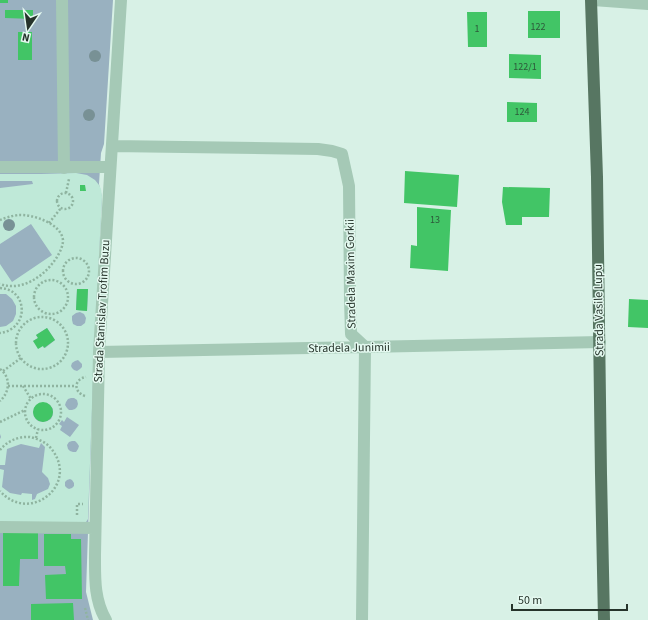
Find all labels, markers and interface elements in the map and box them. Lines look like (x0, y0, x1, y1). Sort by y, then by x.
north arrow (8, 8, 48, 48)
house number: 122 (531, 20, 545, 34)
house number: 1 (475, 22, 480, 36)
text: N (21, 29, 31, 45)
house number: 122/1 (513, 60, 537, 74)
house number: 124 (515, 105, 529, 119)
house number: 13 (430, 213, 440, 227)
street label: Stradela Maxim Gorkii (342, 219, 360, 329)
street label: Strada Stanislav Trofim Buzu (90, 239, 114, 383)
street label: Strada Vasile Lupu (590, 264, 608, 356)
street label: Stradela Junimii (308, 339, 390, 357)
scale bar (512, 586, 627, 612)
text: 50 m (518, 592, 542, 609)

